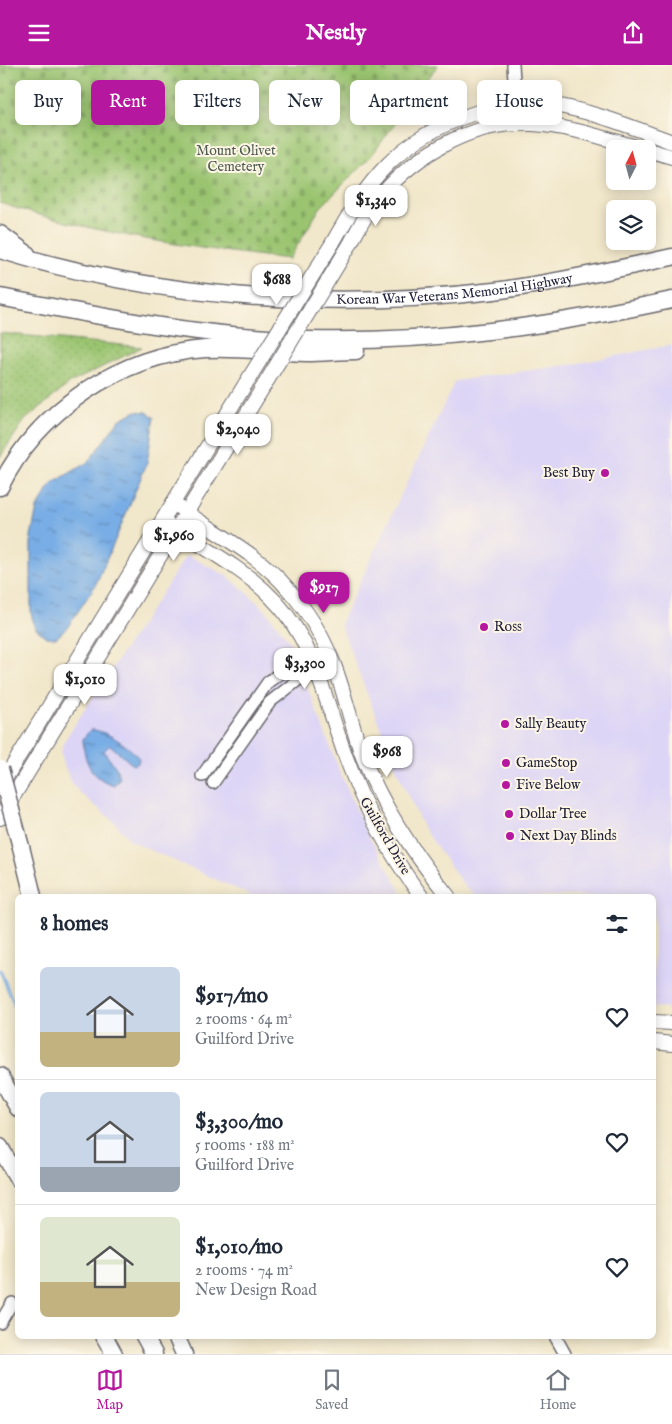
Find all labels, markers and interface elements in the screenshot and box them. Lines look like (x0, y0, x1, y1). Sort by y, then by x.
icon: menu (25, 19, 53, 47)
text: Nestly (306, 19, 366, 47)
icon: share (619, 19, 647, 47)
chip: Buy (15, 80, 81, 125)
chip: Rent (91, 80, 165, 125)
chip: Filters (175, 80, 259, 125)
chip: New (269, 80, 340, 125)
chip: Apartment (350, 80, 467, 125)
chip: House (477, 80, 562, 125)
north arrow (606, 140, 656, 190)
map controls (606, 140, 656, 250)
park label: Mount Olivet Cemetery (196, 142, 276, 176)
pin: $1,340 (335, 185, 417, 227)
text: $1,340 (356, 191, 396, 211)
button: layers (606, 200, 656, 250)
pin: $688 (247, 263, 307, 306)
street label: Korean War Veterans Memorial Highway (336, 269, 574, 309)
text: $688 (263, 270, 291, 290)
pin: $2,040 (197, 413, 279, 456)
text: $2,040 (216, 420, 260, 440)
place label: Best Buy (543, 464, 595, 482)
marker: Best Buy (599, 467, 611, 479)
pin: $1,960 (133, 519, 215, 562)
text: $1,960 (154, 526, 194, 546)
pin: $917 (294, 571, 354, 614)
text: $917 (309, 578, 339, 598)
place label: Ross (494, 618, 522, 636)
marker: Ross (478, 621, 490, 633)
pin: $3,300 (264, 647, 346, 690)
text: $3,300 (285, 654, 325, 674)
pin: $1,010 (44, 663, 126, 706)
text: $1,010 (65, 670, 105, 690)
place label: Sally Beauty (515, 715, 586, 733)
marker: Sally Beauty (499, 718, 511, 730)
pin: $968 (357, 735, 417, 778)
text: $968 (373, 742, 401, 762)
place label: GameStop (516, 754, 578, 772)
marker: GameStop (500, 757, 512, 769)
place label: Five Below (516, 776, 581, 794)
marker: Five Below (500, 779, 512, 791)
street label: Guilford Drive (356, 794, 415, 879)
place label: Dollar Tree (519, 805, 587, 823)
marker: Dollar Tree (503, 808, 515, 820)
place label: Next Day Blinds (520, 827, 617, 845)
marker: Next Day Blinds (504, 830, 516, 842)
icon: filters (603, 910, 631, 938)
text: 8 homes (40, 911, 108, 938)
text: $917/mo (195, 983, 268, 1010)
icon: home (80, 987, 140, 1047)
icon: heart (603, 1003, 631, 1031)
text: 2 rooms · 64 m² (195, 1010, 293, 1030)
text: Guilford Drive (195, 1030, 294, 1050)
text: $3,300/mo (195, 1109, 283, 1136)
icon: home (80, 1112, 140, 1172)
icon: heart (603, 1128, 631, 1156)
text: 5 rooms · 188 m² (195, 1136, 295, 1156)
text: Guilford Drive (195, 1156, 294, 1176)
text: $1,010/mo (195, 1234, 283, 1261)
icon: home (80, 1237, 140, 1297)
icon: heart (603, 1253, 631, 1281)
text: 2 rooms · 74 m² (195, 1261, 293, 1281)
text: New Design Road (195, 1281, 317, 1301)
tab: Map (96, 1366, 124, 1414)
tab: Saved (315, 1366, 348, 1414)
tab: Home (540, 1366, 576, 1414)

